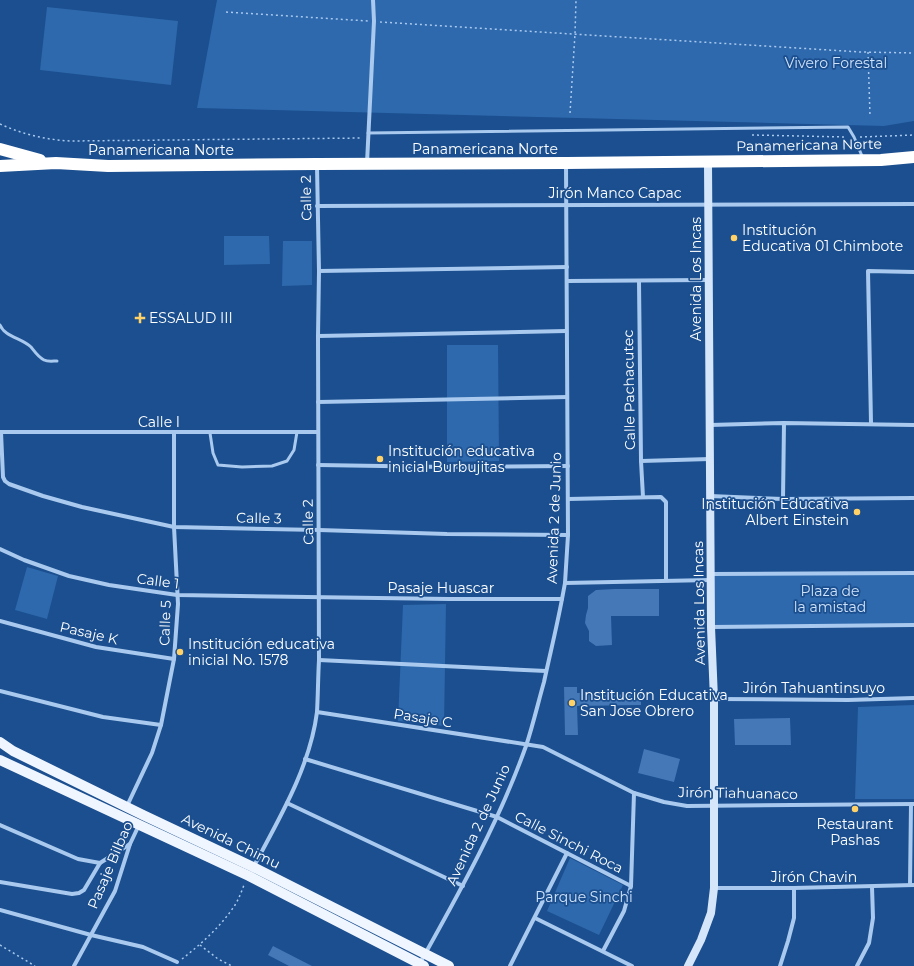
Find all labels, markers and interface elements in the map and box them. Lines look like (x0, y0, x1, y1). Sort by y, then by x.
park label: Vivero Forestal (785, 54, 887, 72)
street label: Panamericana Norte (736, 135, 882, 155)
street label: Panamericana Norte (412, 140, 558, 158)
street label: Panamericana Norte (88, 141, 234, 159)
street label: Calle 2 (297, 175, 315, 221)
street label: Jirón Manco Capac (547, 184, 682, 202)
street label: Avenida Los Incas (687, 217, 705, 341)
place label: Institución Educativa 01 Chimbote (742, 221, 903, 255)
marker: Institución Educativa 01 Chimbote (729, 233, 739, 243)
place label: ESSALUD III (149, 309, 233, 327)
marker: ESSALUD III (134, 312, 146, 324)
street label: Calle Pachacutec (619, 330, 639, 450)
street label: Calle I (138, 413, 180, 431)
place label: Institución educativa inicial Burbujitas (388, 442, 535, 476)
street label: Avenida 2 de Junio (543, 452, 565, 584)
marker: Institución educativa inicial Burbujitas (375, 454, 385, 464)
place label: Institución Educativa Albert Einstein (701, 495, 849, 529)
street label: Calle 2 (299, 499, 317, 545)
marker: Institución Educativa Albert Einstein (852, 507, 862, 517)
street label: Calle 3 (236, 509, 282, 527)
street label: Avenida Los Incas (689, 541, 709, 665)
street label: Calle 1 (136, 569, 180, 593)
street label: Pasaje Huascar (388, 579, 495, 597)
park label: Plaza de la amistad (794, 582, 866, 616)
street label: Calle 5 (155, 600, 175, 646)
street label: Pasaje K (58, 618, 120, 648)
place label: Institución educativa inicial No. 1578 (188, 635, 335, 669)
marker: Institución educativa inicial No. 1578 (175, 647, 185, 657)
street label: Jirón Tahuantinsuyo (742, 679, 885, 697)
place label: Institución Educativa San Jose Obrero (580, 686, 728, 720)
marker: Institución Educativa San Jose Obrero (567, 698, 577, 708)
street label: Pasaje C (392, 704, 454, 732)
street label: Avenida 2 de Junio (442, 761, 514, 889)
street label: Jirón Tiahuanaco (677, 783, 798, 803)
marker: Restaurant Pashas (850, 804, 860, 814)
street label: Calle Sinchi Roca (512, 807, 626, 877)
street label: Avenida Chimu (179, 809, 283, 873)
place label: Restaurant Pashas (817, 815, 894, 849)
street label: Pasaje Bilbao (83, 818, 137, 912)
street label: Jirón Chavin (770, 868, 857, 886)
park label: Parque Sinchi (535, 888, 633, 906)

